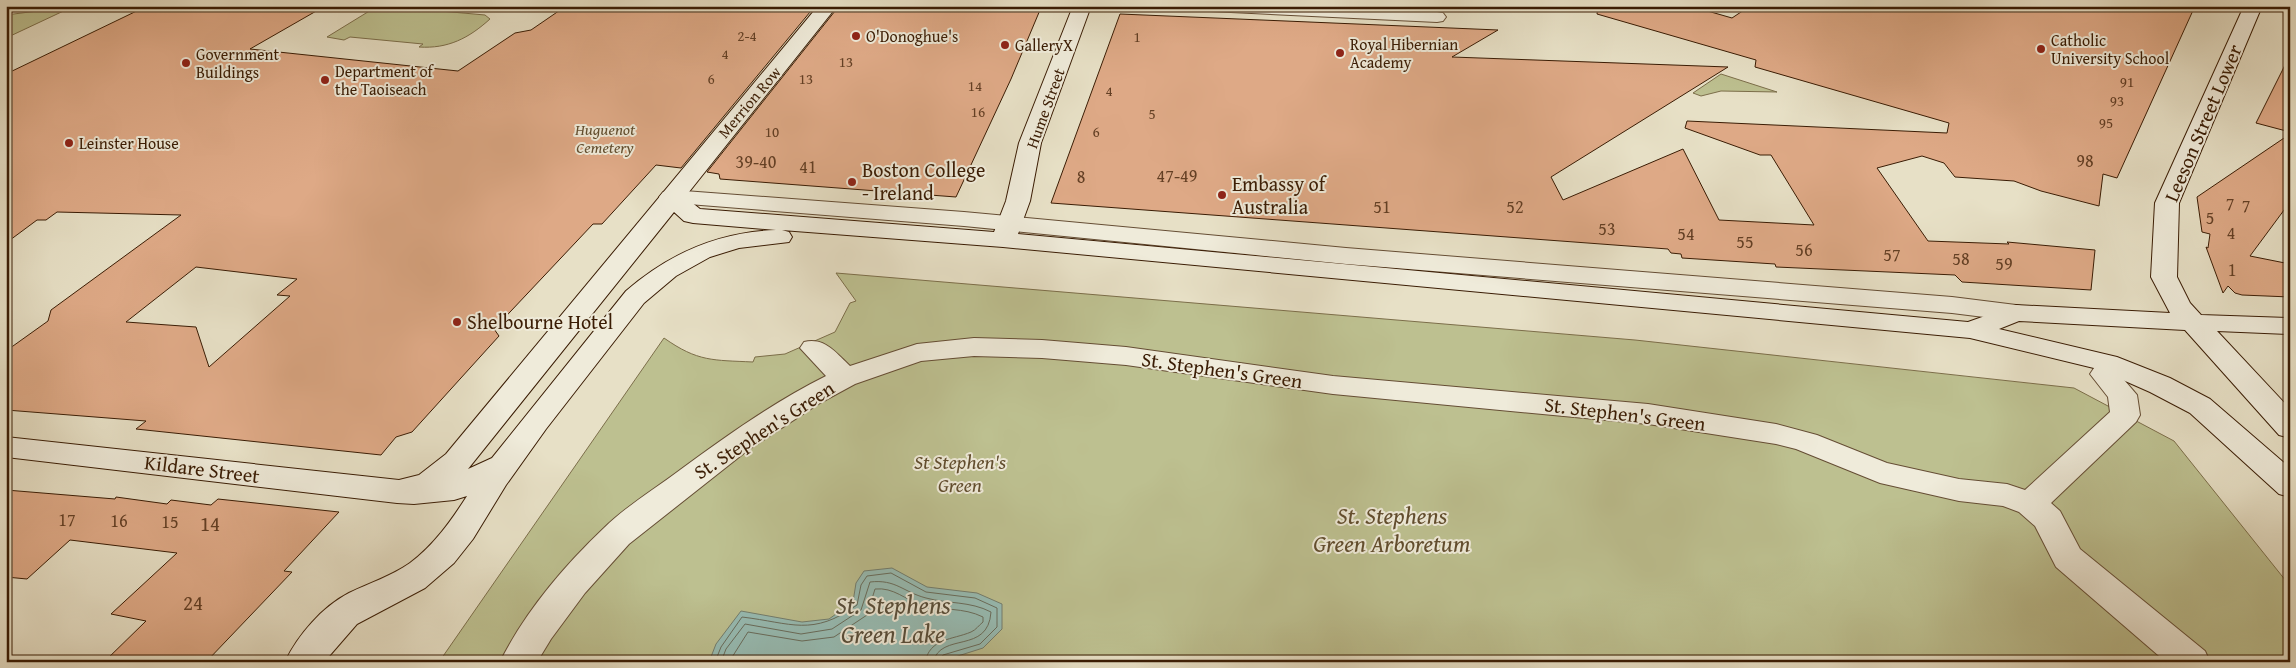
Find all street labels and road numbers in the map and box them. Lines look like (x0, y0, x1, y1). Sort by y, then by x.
street label: Leeson Street Lower (2156, 40, 2249, 206)
street label: Merrion Row (712, 60, 787, 143)
street label: Hume Street (1019, 64, 1071, 152)
street label: St. Stephen's Green (1140, 344, 1304, 395)
street label: St. Stephen's Green (688, 373, 840, 486)
street label: St. Stephen's Green (1543, 389, 1707, 438)
street label: Kildare Street (143, 447, 261, 490)

